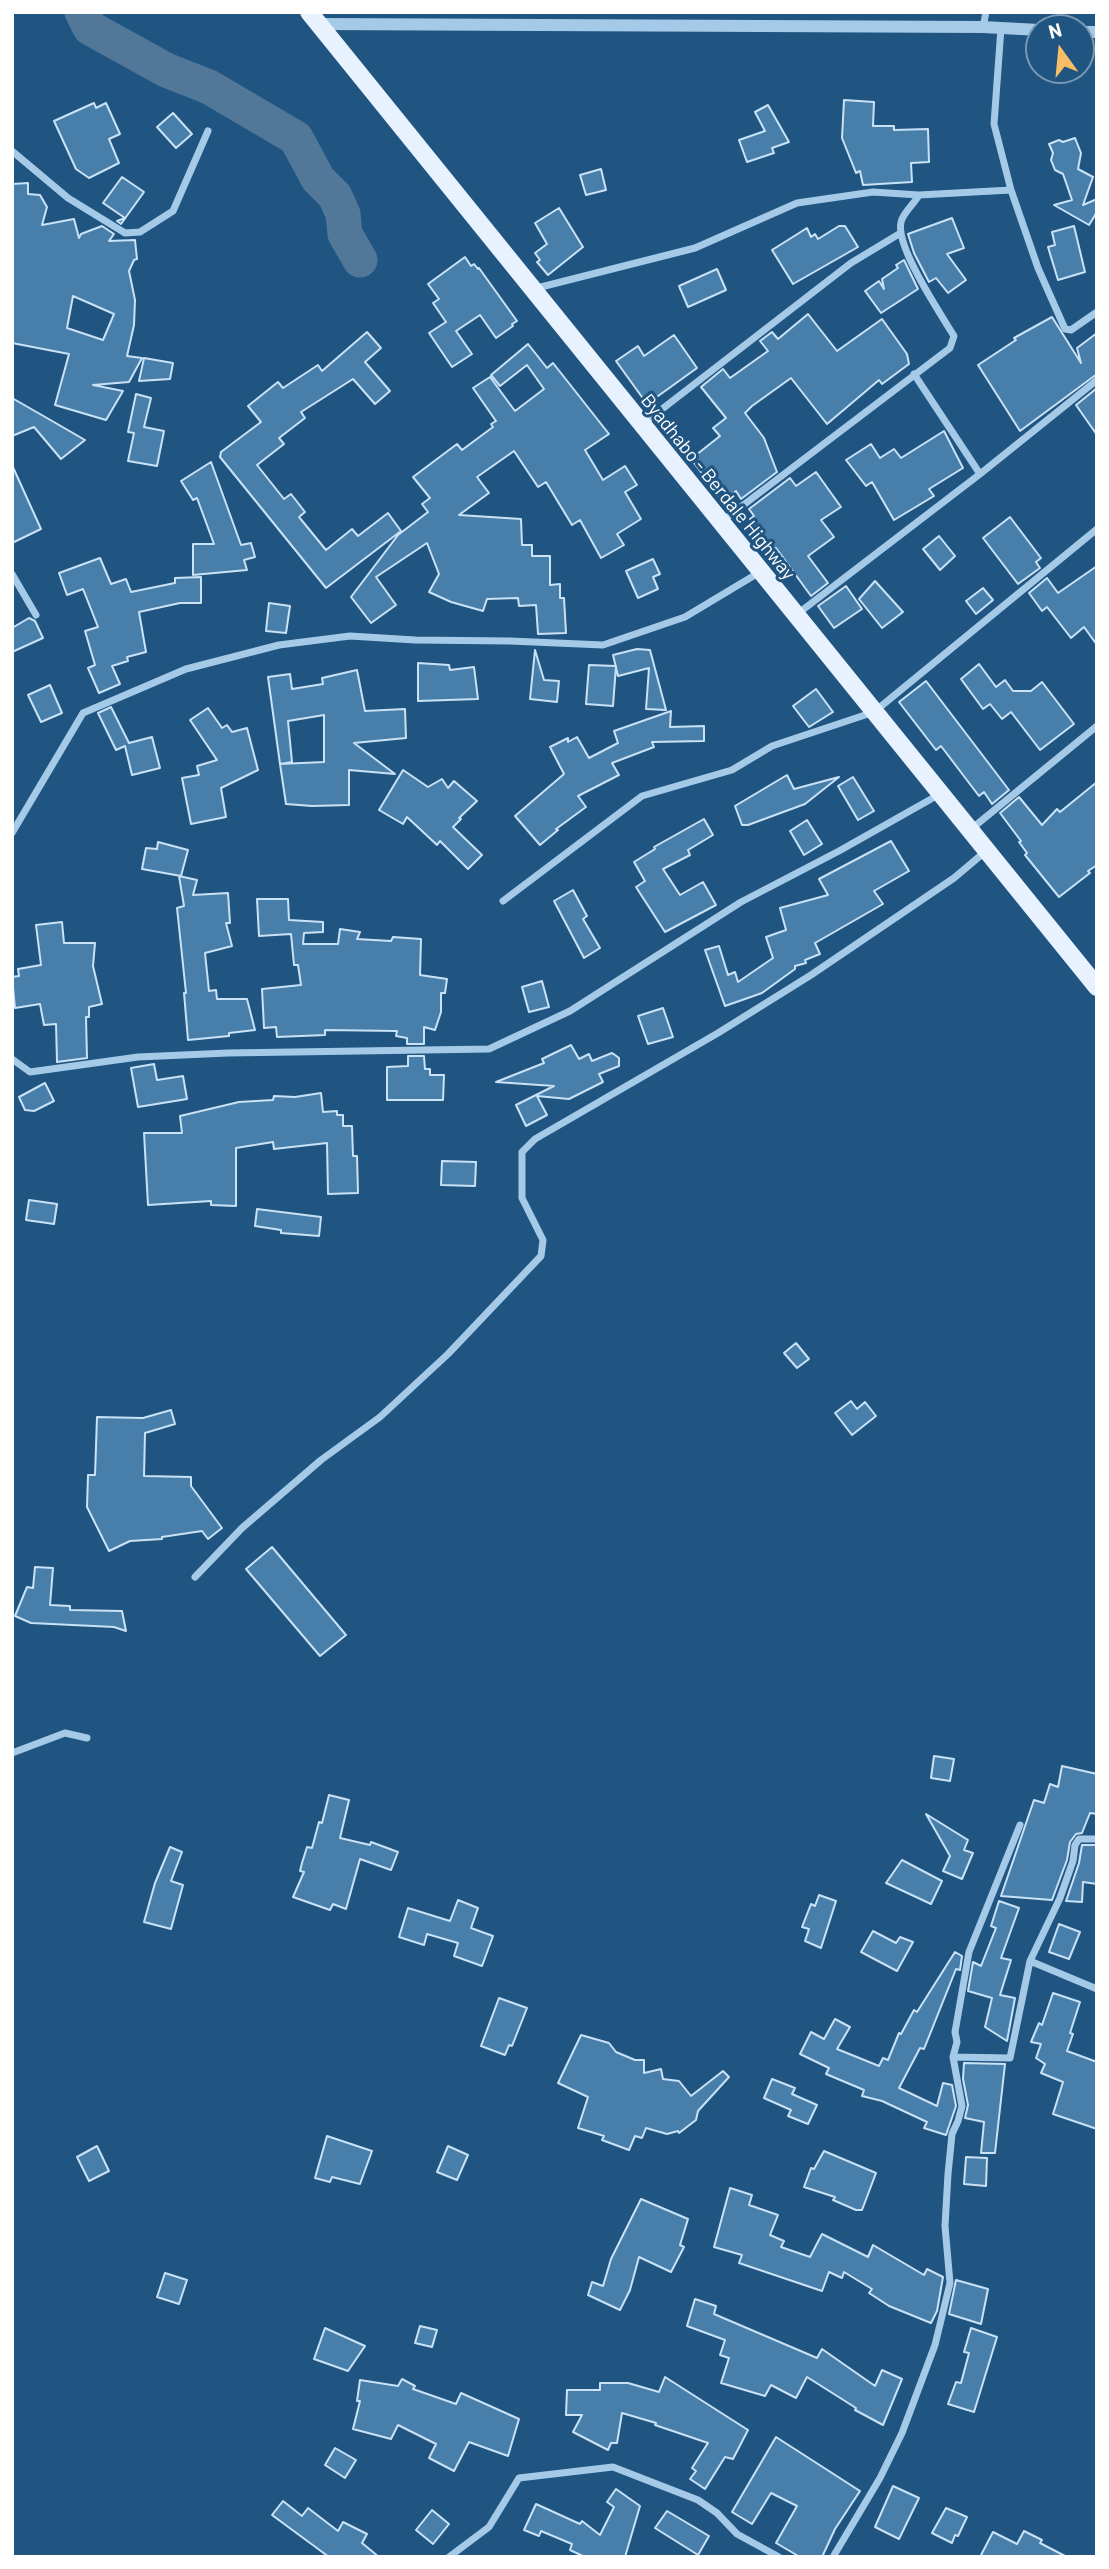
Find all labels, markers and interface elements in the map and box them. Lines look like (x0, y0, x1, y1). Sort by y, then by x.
north arrow (1025, 14, 1095, 84)
text: N (1046, 17, 1064, 43)
street label: Byadhabo - Berdale Highway (636, 389, 800, 585)

